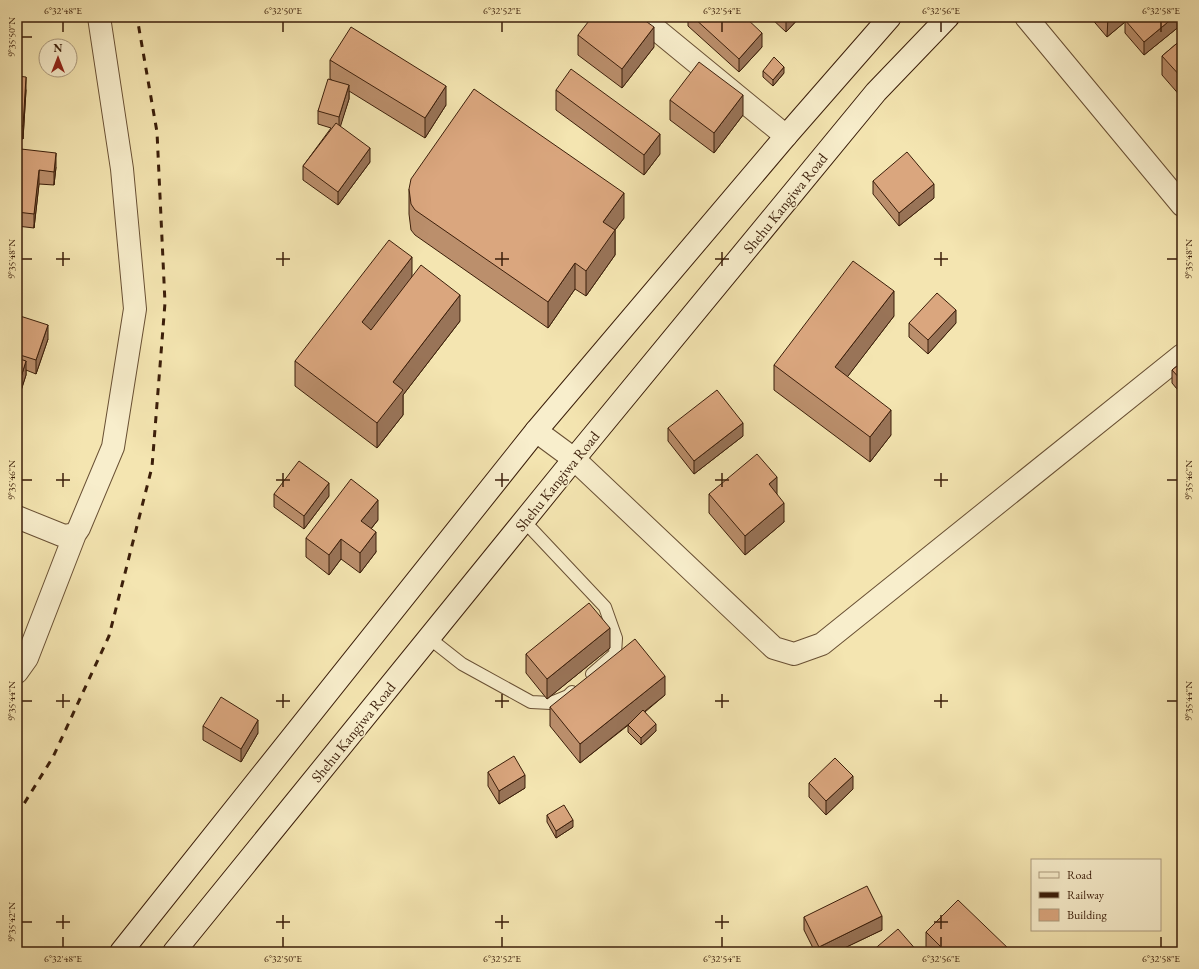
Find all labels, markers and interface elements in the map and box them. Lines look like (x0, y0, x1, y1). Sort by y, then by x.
text: 6°32'48"E (44, 4, 82, 17)
text: 6°32'50"E (264, 4, 302, 17)
text: 6°32'52"E (483, 4, 521, 17)
text: 6°32'54"E (703, 4, 741, 17)
text: 6°32'56"E (922, 4, 960, 17)
text: 6°32'58"E (1142, 4, 1180, 17)
text: 9°35'50"N (5, 17, 18, 57)
north arrow (38, 38, 78, 78)
text: N (54, 41, 63, 55)
street label: Shehu Kangiwa Road (739, 149, 832, 257)
text: 9°35'48"N (5, 239, 18, 279)
text: 9°35'48"N (1182, 239, 1195, 279)
street label: Shehu Kangiwa Road (511, 427, 604, 535)
text: 9°35'46"N (5, 460, 18, 500)
text: 9°35'46"N (1182, 460, 1195, 500)
street label: Shehu Kangiwa Road (307, 678, 400, 786)
text: 9°35'44"N (5, 681, 18, 721)
text: 9°35'44"N (1182, 681, 1195, 721)
legend (1031, 859, 1161, 931)
text: Road (1067, 867, 1093, 883)
text: Railway (1067, 887, 1105, 903)
text: 9°35'42"N (5, 902, 18, 942)
text: Building (1067, 907, 1108, 923)
text: 6°32'48"E (44, 952, 82, 965)
text: 6°32'50"E (264, 952, 302, 965)
text: 6°32'52"E (483, 952, 521, 965)
text: 6°32'54"E (703, 952, 741, 965)
text: 6°32'56"E (922, 952, 960, 965)
text: 6°32'58"E (1142, 952, 1180, 965)

